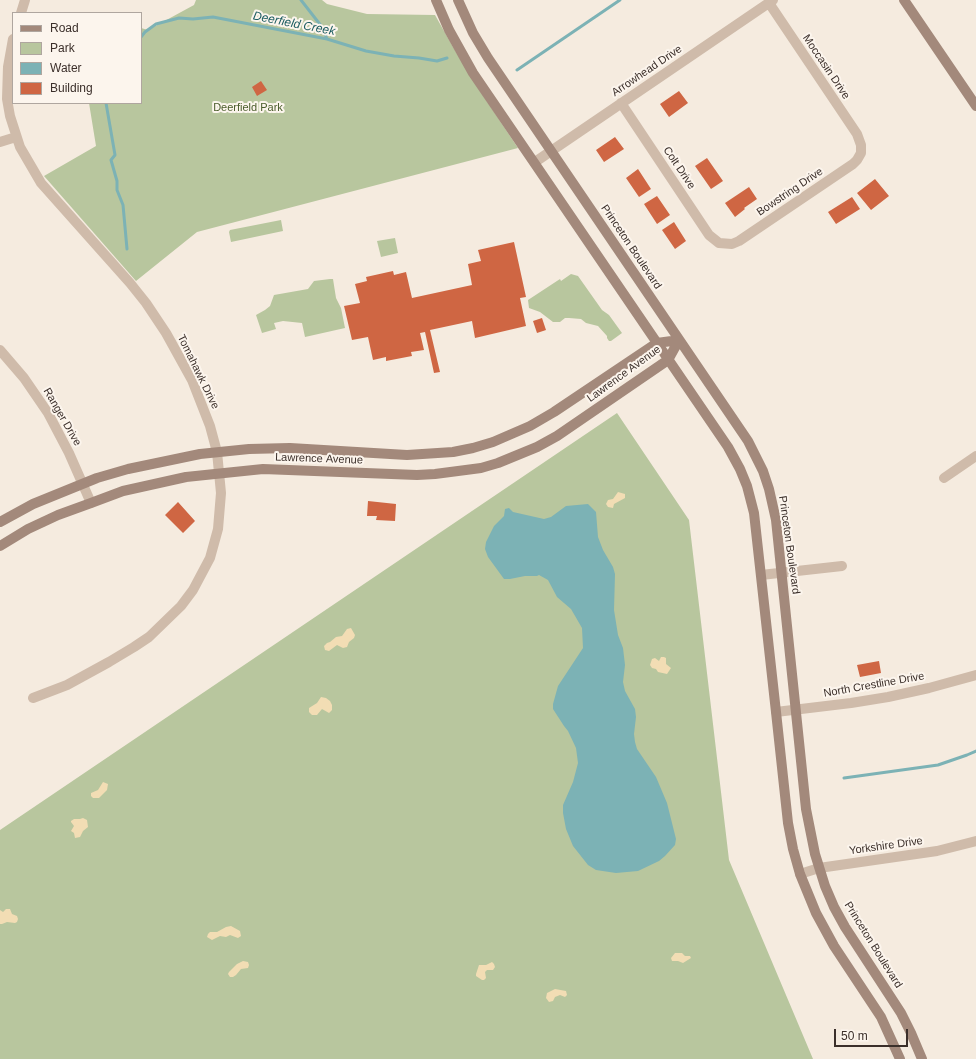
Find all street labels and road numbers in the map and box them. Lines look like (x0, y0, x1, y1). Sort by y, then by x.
street label: Moccasin Drive (800, 32, 852, 102)
street label: Arrowhead Drive (609, 43, 685, 99)
street label: Colt Drive (660, 144, 698, 192)
street label: Bowstring Drive (754, 165, 826, 219)
street label: Princeton Boulevard (598, 202, 664, 292)
street label: Tomahawk Drive (174, 333, 222, 411)
street label: Lawrence Avenue (585, 343, 663, 405)
street label: Ranger Drive (40, 386, 84, 448)
street label: Lawrence Avenue (275, 451, 363, 467)
street label: Princeton Boulevard (776, 495, 802, 595)
street label: North Crestline Drive (823, 670, 925, 700)
street label: Yorkshire Drive (848, 834, 924, 858)
street label: Princeton Boulevard (841, 899, 905, 991)

